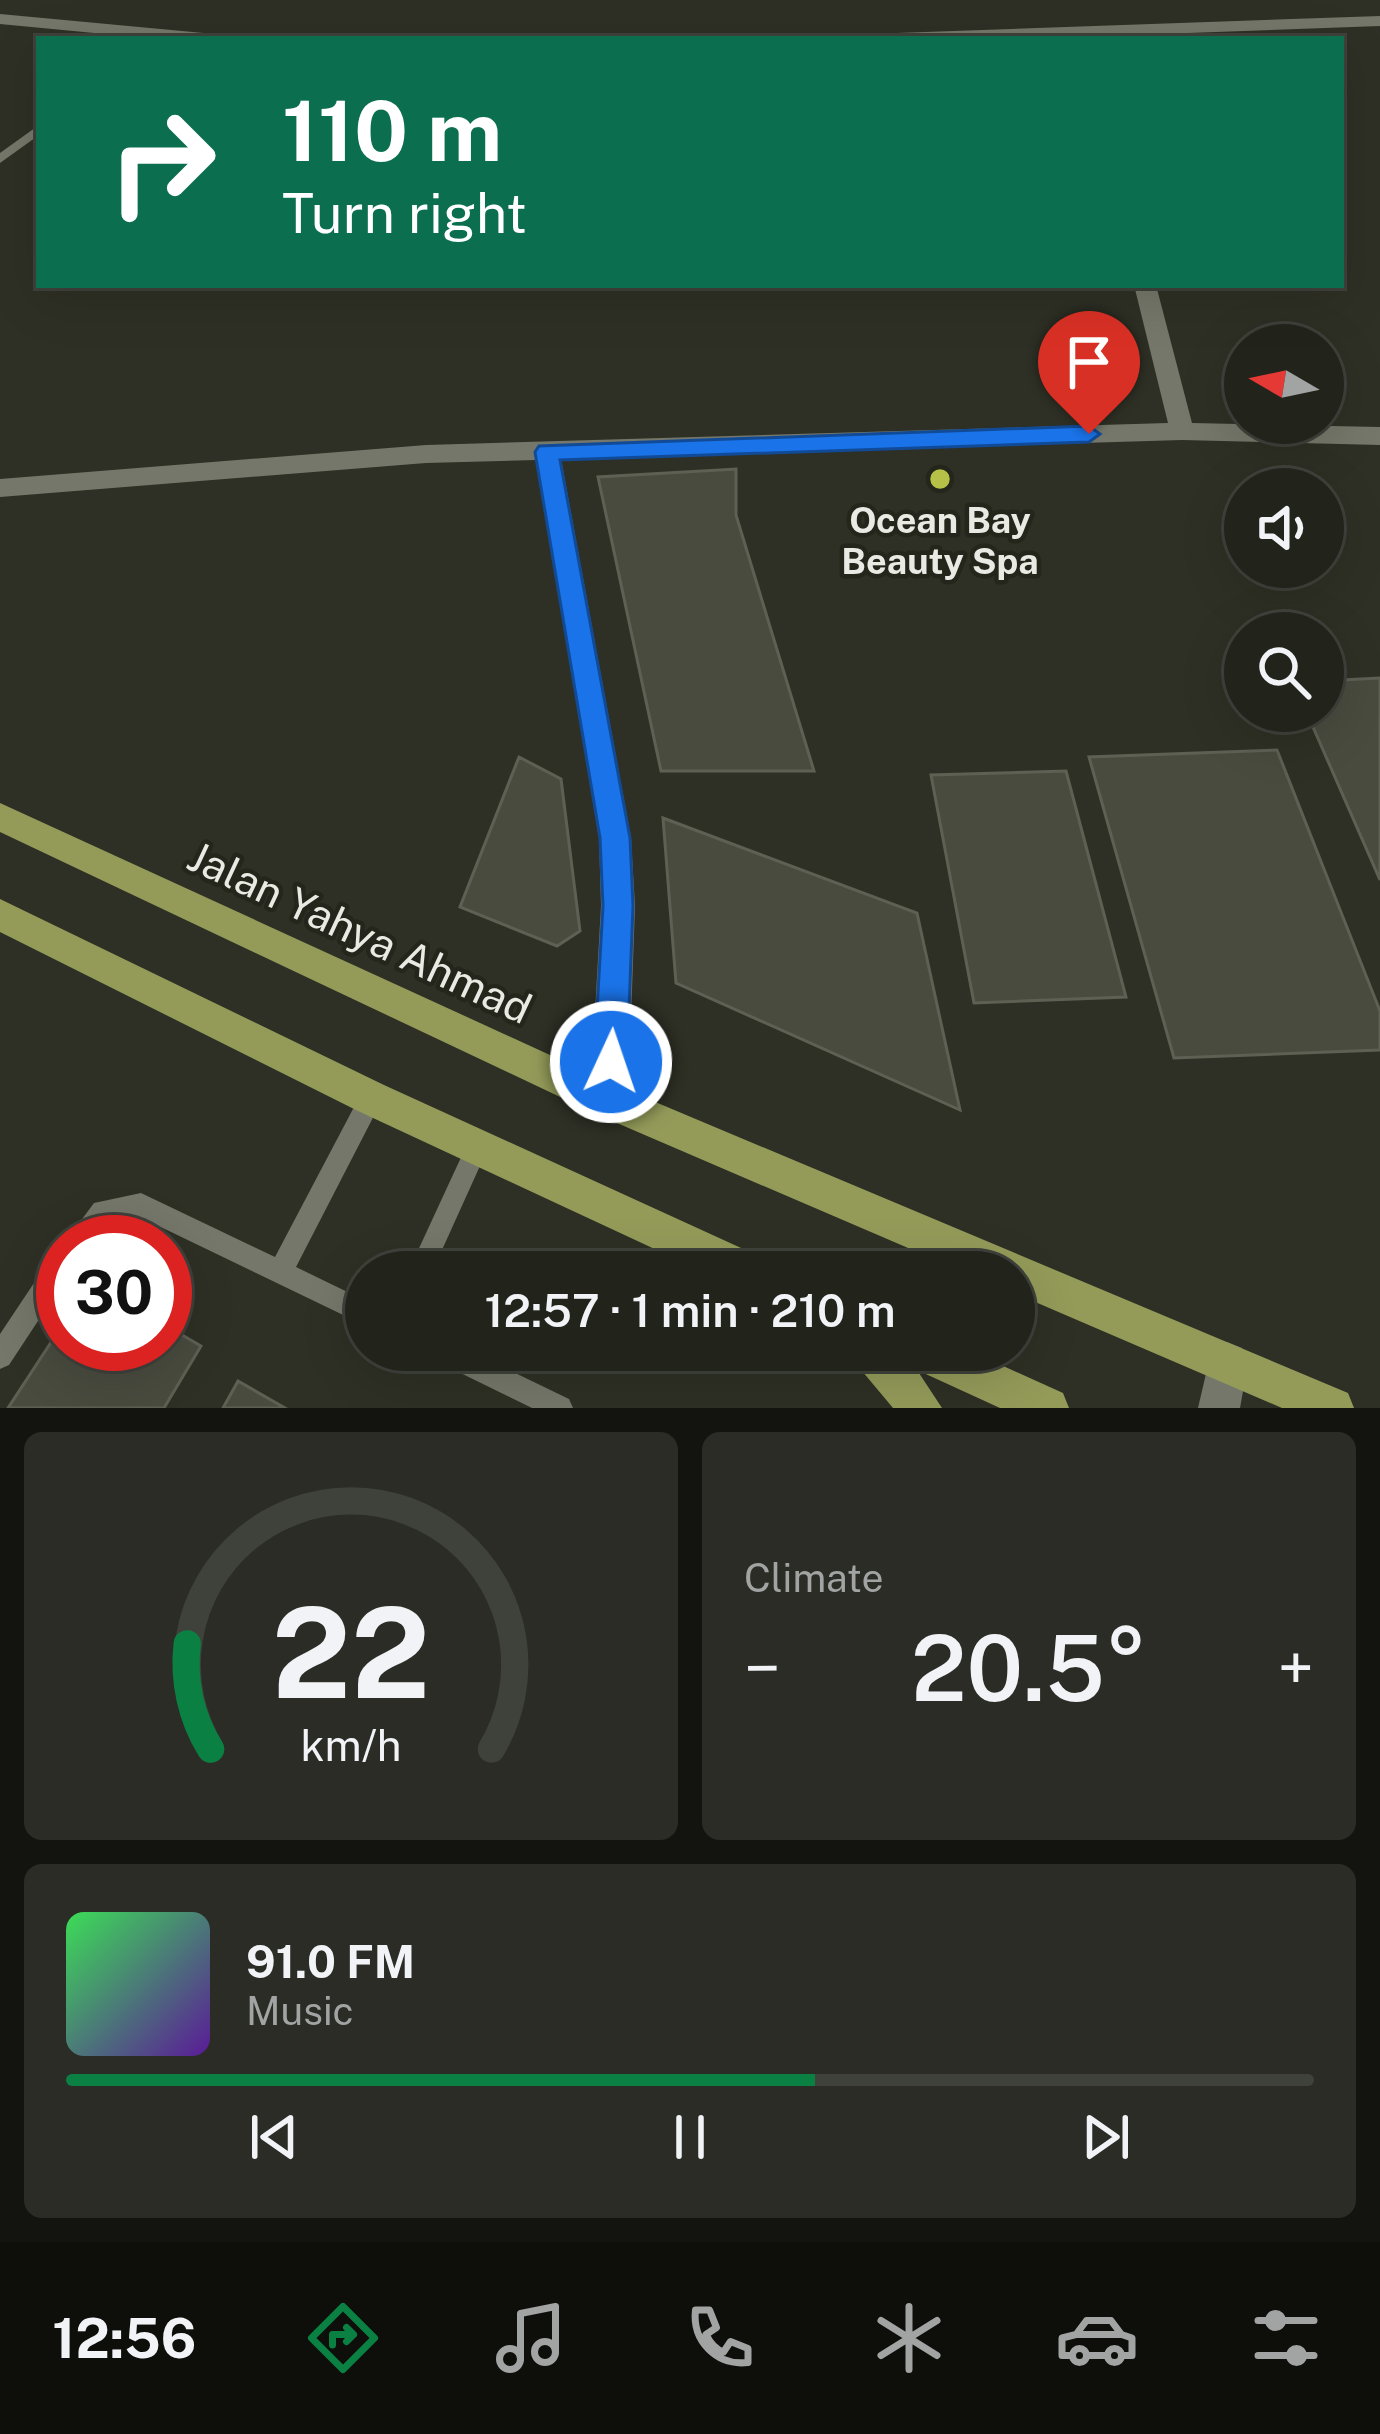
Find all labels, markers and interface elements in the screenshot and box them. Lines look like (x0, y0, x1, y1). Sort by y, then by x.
text: 110 m (282, 81, 502, 180)
icon: right (84, 84, 240, 240)
text: Turn right (282, 182, 527, 245)
pin (1038, 311, 1140, 434)
north arrow (1224, 324, 1344, 444)
map controls (1224, 324, 1344, 732)
icon: arrive (1056, 329, 1122, 395)
marker: Ocean Bay Beauty Spa (927, 466, 953, 492)
button: sound (1224, 468, 1344, 588)
place label: Ocean Bay Beauty Spa (841, 499, 1039, 582)
button: search (1224, 612, 1344, 732)
street label: Jalan Yahya Ahmad (181, 831, 539, 1033)
position arrow (548, 999, 674, 1125)
speed limit sign: 30 (36, 1215, 192, 1371)
text: 12:57 · 1 min · 210 m (484, 1284, 896, 1337)
text: Climate (744, 1555, 884, 1601)
text: 22 (272, 1579, 430, 1726)
text: 20.5° (911, 1615, 1147, 1721)
text: − (744, 1629, 781, 1707)
text: + (1277, 1629, 1314, 1707)
text: km/h (301, 1720, 401, 1771)
text: 91.0 FM (246, 1935, 415, 1988)
text: Music (246, 1988, 354, 2034)
icon: previous (241, 2104, 307, 2170)
icon: pause (657, 2104, 723, 2170)
icon: next (1073, 2104, 1139, 2170)
icon: directions (301, 2296, 385, 2380)
icon: music (489, 2296, 573, 2380)
icon: phone (678, 2296, 762, 2380)
icon: climate (867, 2296, 951, 2380)
icon: car (1055, 2296, 1139, 2380)
icon: filters (1244, 2296, 1328, 2380)
text: 12:56 (52, 2307, 196, 2370)

